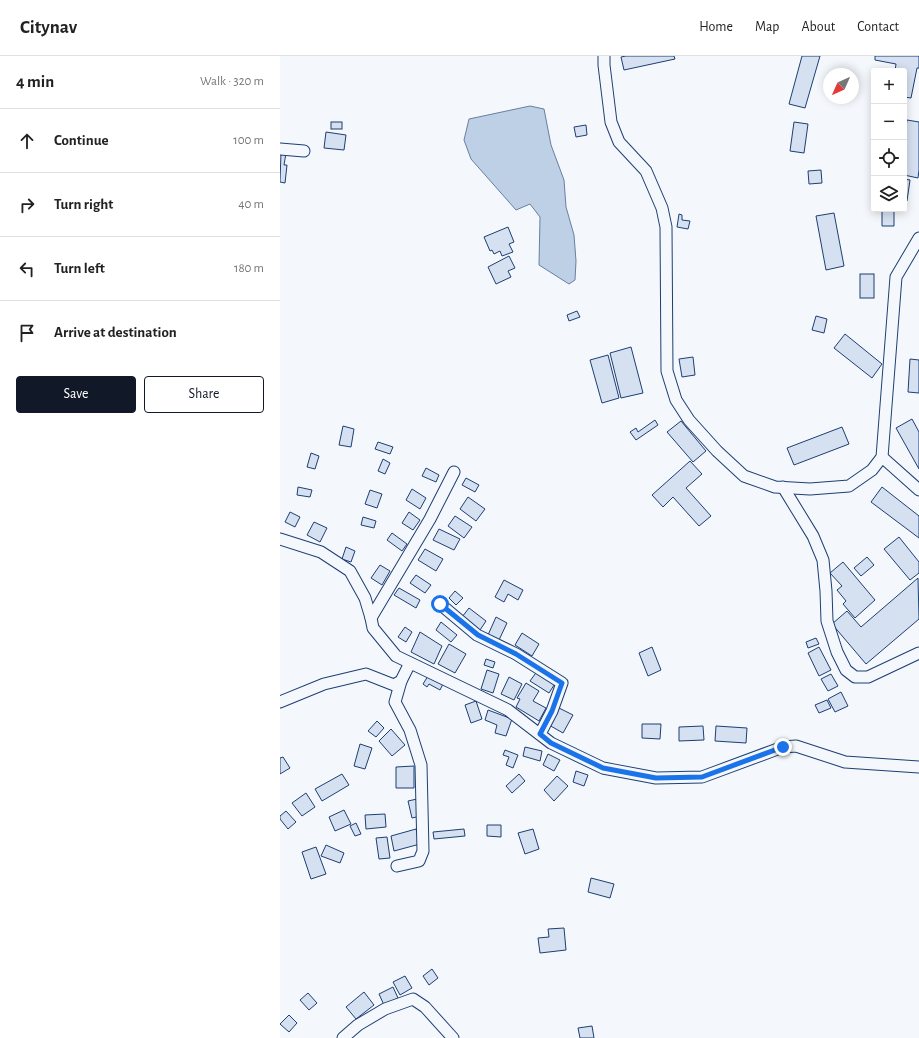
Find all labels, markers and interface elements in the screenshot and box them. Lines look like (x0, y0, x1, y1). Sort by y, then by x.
text: Citynav (20, 18, 77, 37)
text: Home (699, 20, 733, 34)
text: Map (755, 20, 779, 34)
text: About (801, 20, 835, 34)
text: Contact (857, 20, 899, 34)
north arrow (823, 68, 859, 104)
map controls (871, 68, 907, 212)
button: + (871, 68, 907, 104)
text: 4 min (16, 73, 54, 90)
text: Walk · 320 m (200, 75, 264, 88)
button: − (871, 104, 907, 140)
icon: ahead (16, 130, 38, 152)
text: Continue (54, 133, 109, 148)
text: 100 m (233, 134, 264, 147)
button: locate (871, 140, 907, 176)
button: layers (871, 176, 907, 212)
icon: right (16, 194, 38, 216)
text: Turn right (54, 197, 113, 212)
text: 40 m (238, 198, 264, 211)
icon: left (16, 258, 38, 280)
text: Turn left (54, 261, 105, 276)
text: 180 m (234, 262, 264, 275)
icon: arrive (16, 322, 38, 344)
text: Arrive at destination (54, 325, 177, 340)
button: Save (16, 376, 136, 413)
button: Share (144, 376, 264, 413)
route start (431, 595, 449, 613)
route end (774, 738, 792, 756)

